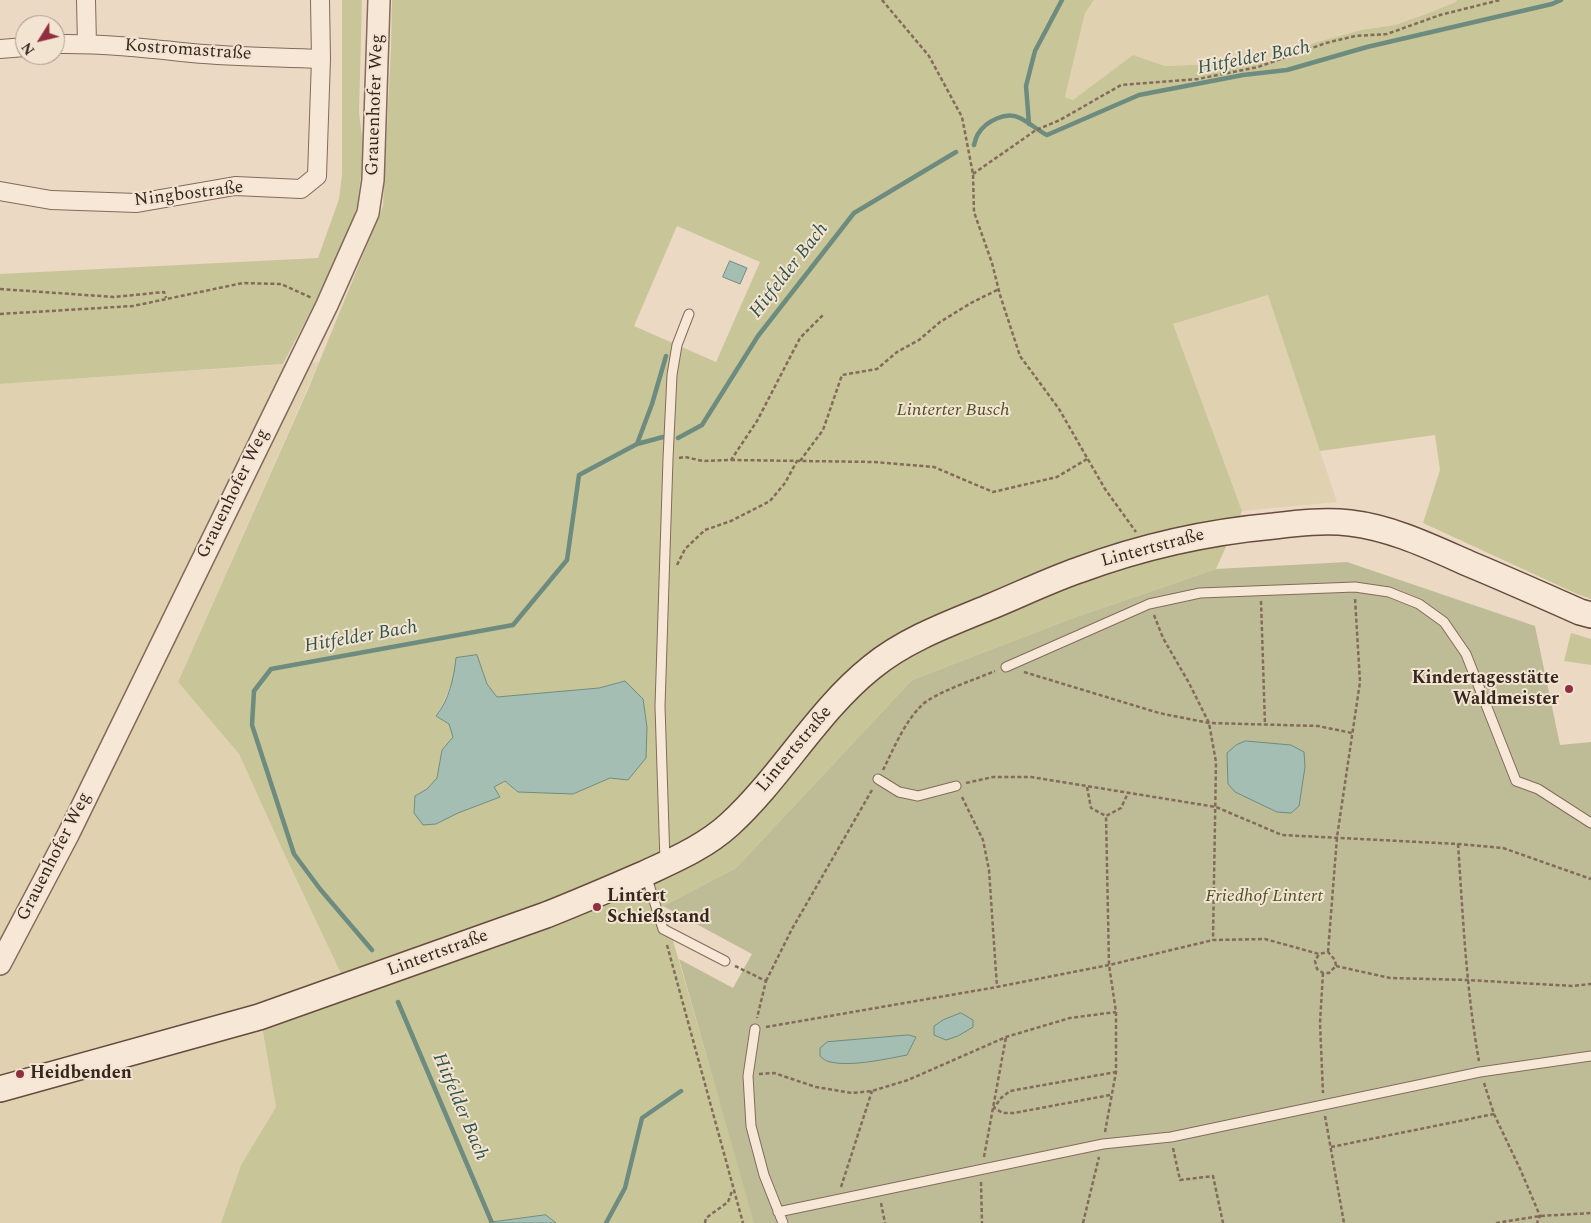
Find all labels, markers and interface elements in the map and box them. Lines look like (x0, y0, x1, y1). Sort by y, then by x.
north arrow (15, 15, 65, 65)
street label: Grauenhofer Weg (363, 34, 389, 176)
street label: Kostromastraße (124, 36, 252, 66)
water label: Hitfelder Bach (1196, 37, 1312, 81)
text: N (16, 38, 40, 59)
street label: Ningbostraße (133, 178, 245, 212)
water label: Hitfelder Bach (746, 219, 834, 323)
park label: Linterter Busch (896, 400, 1010, 422)
street label: Grauenhofer Weg (193, 426, 275, 562)
street label: Lintertstraße (1099, 525, 1207, 573)
water label: Hitfelder Bach (303, 617, 419, 659)
place label: Kindertagesstätte Waldmeister (1412, 668, 1559, 711)
marker: Kindertagesstätte Waldmeister (1563, 683, 1575, 695)
street label: Lintertstraße (753, 702, 837, 798)
street label: Grauenhofer Weg (13, 789, 97, 925)
place label: Lintert Schießstand (607, 886, 710, 929)
park label: Friedhof Lintert (1205, 886, 1323, 908)
marker: Lintert Schießstand (591, 901, 603, 913)
street label: Lintertstraße (385, 926, 491, 982)
water label: Hitfelder Bach (426, 1050, 492, 1164)
place label: Heidbenden (30, 1063, 132, 1085)
marker: Heidbenden (14, 1068, 26, 1080)

